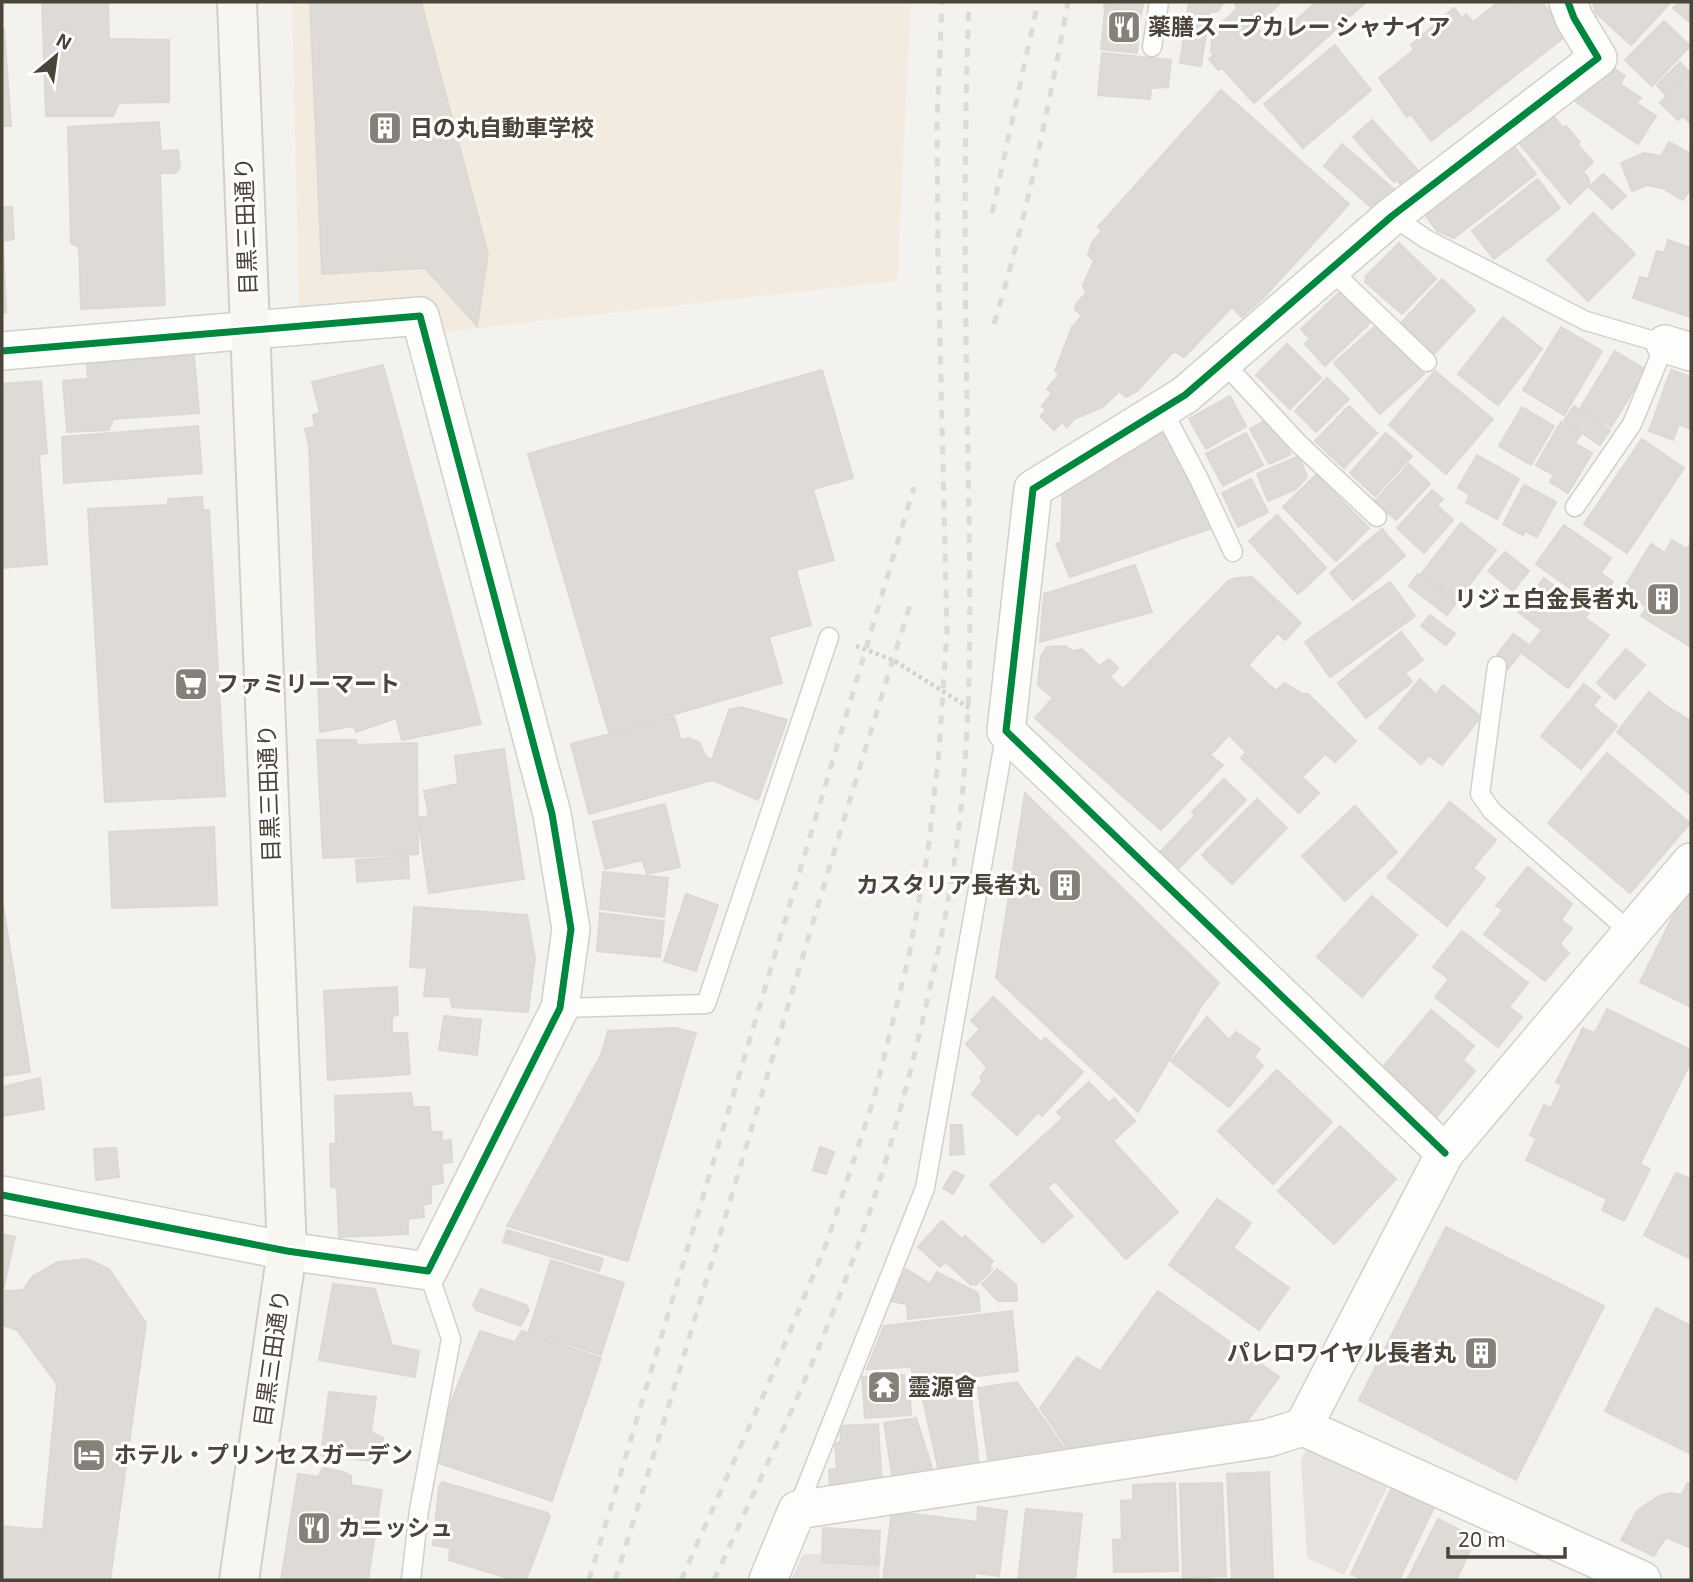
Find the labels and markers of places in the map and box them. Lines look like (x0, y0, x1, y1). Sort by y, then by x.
restaurant icon: 薬膳スープカレー シャナイア (1105, 8, 1143, 46)
place label: 薬膳スープカレー シャナイア (1148, 12, 1451, 40)
building icon: 日の丸自動車学校 (366, 109, 404, 147)
place label: 日の丸自動車学校 (410, 113, 594, 141)
building icon: リジェ白金長者丸 (1644, 580, 1682, 618)
place label: リジェ白金長者丸 (1454, 584, 1638, 612)
supermarket icon: ファミリーマート (172, 665, 210, 703)
place label: ファミリーマート (216, 669, 400, 697)
building icon: カスタリア長者丸 (1046, 866, 1084, 904)
place label: カスタリア長者丸 (856, 870, 1040, 898)
building icon: パレロワイヤル長者丸 (1462, 1334, 1500, 1372)
place label: パレロワイヤル長者丸 (1227, 1338, 1456, 1366)
temple icon: 靈源會 (865, 1368, 903, 1406)
place label: 靈源會 (908, 1372, 977, 1400)
hotel icon: ホテル・プリンセスガーデン (70, 1436, 108, 1474)
place label: ホテル・プリンセスガーデン (114, 1440, 413, 1468)
restaurant icon: カニッシュ (295, 1509, 333, 1547)
place label: カニッシュ (338, 1513, 453, 1541)

